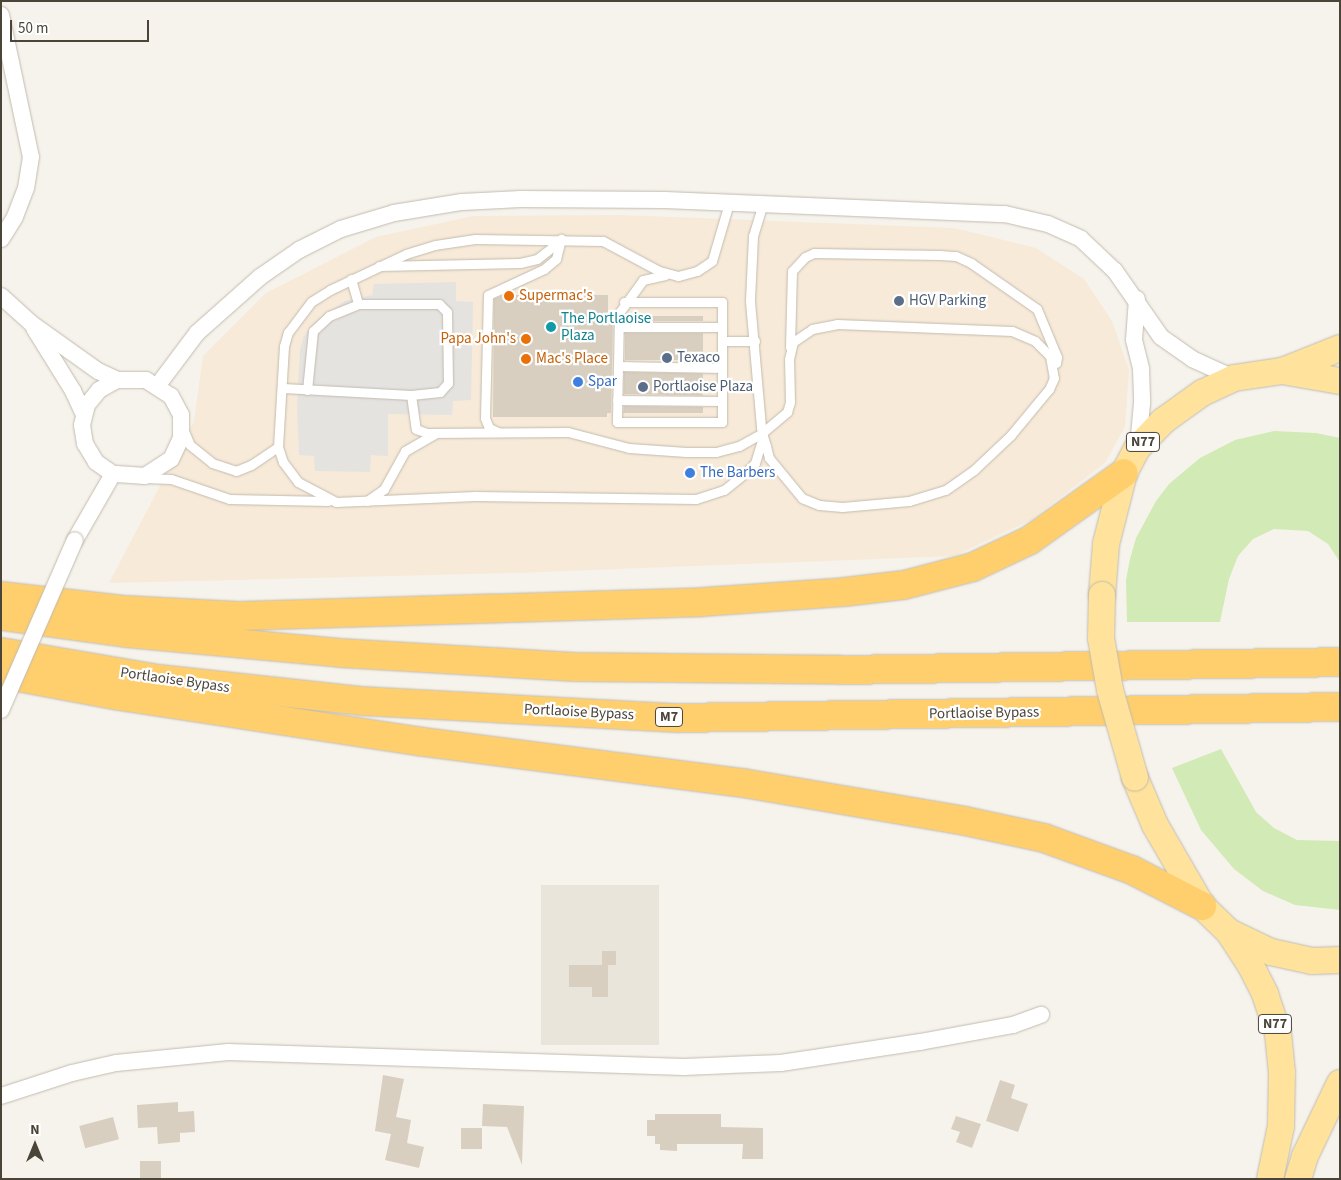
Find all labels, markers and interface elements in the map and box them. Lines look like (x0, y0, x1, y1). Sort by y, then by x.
scale bar (12, 10, 151, 42)
text: 50 m (18, 18, 48, 39)
place label: Supermac's (519, 287, 593, 305)
marker: Supermac's (503, 290, 515, 302)
place label: HGV Parking (909, 292, 986, 310)
marker: HGV Parking (893, 295, 905, 307)
place label: The Portlaoise Plaza (561, 309, 651, 344)
marker: The Portlaoise Plaza (545, 321, 557, 333)
place label: Papa John's (441, 330, 516, 348)
marker: Papa John's (520, 333, 532, 345)
place label: Texaco (677, 349, 720, 367)
place label: Mac's Place (536, 350, 608, 368)
marker: Texaco (661, 352, 673, 364)
marker: Mac's Place (520, 353, 532, 365)
place label: Spar (588, 373, 617, 391)
marker: Spar (572, 376, 584, 388)
place label: Portlaoise Plaza (653, 378, 753, 396)
marker: Portlaoise Plaza (637, 381, 649, 393)
road number: N77 (1126, 431, 1160, 454)
place label: The Barbers (700, 464, 775, 482)
marker: The Barbers (684, 467, 696, 479)
street label: Portlaoise Bypass (119, 663, 231, 697)
street label: Portlaoise Bypass (523, 700, 635, 724)
street label: Portlaoise Bypass (929, 703, 1039, 723)
road number: M7 (654, 706, 684, 729)
road number: N77 (1258, 1012, 1292, 1036)
north arrow (10, 1120, 60, 1170)
text: N (30, 1120, 40, 1140)

